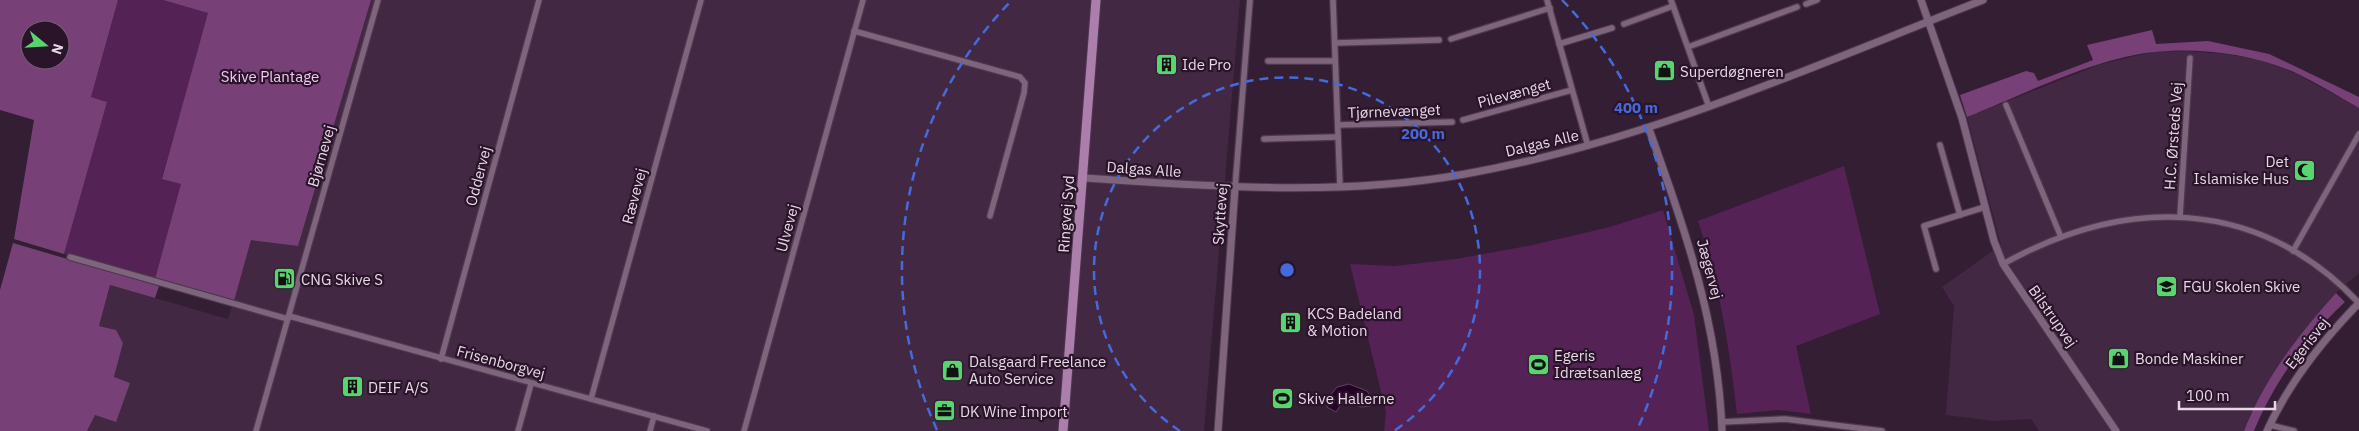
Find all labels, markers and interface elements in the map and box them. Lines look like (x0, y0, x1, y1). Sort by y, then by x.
north arrow (20, 20, 70, 70)
text: N (47, 41, 67, 57)
building icon: Ide Pro (1154, 52, 1178, 76)
place label: Ide Pro (1182, 55, 1231, 74)
shop icon: Superdøgneren (1652, 59, 1676, 83)
place label: Superdøgneren (1680, 62, 1784, 81)
park label: Skive Plantage (221, 67, 319, 86)
street label: Pilevænget (1475, 74, 1553, 112)
street label: H.C. Ørsteds Vej (2160, 81, 2186, 191)
text: 400 m (1614, 98, 1658, 117)
street label: Tjørnevænget (1347, 100, 1441, 122)
street label: Bjørnevej (303, 123, 339, 189)
text: 200 m (1401, 124, 1445, 143)
street label: Dalgas Alle (1503, 125, 1581, 161)
street label: Oddervej (461, 144, 495, 208)
place label: Det Islamiske Hus (2194, 152, 2289, 188)
street label: Dalgas Alle (1106, 157, 1182, 181)
mosque icon: Det Islamiske Hus (2293, 158, 2317, 182)
street label: Rævevej (617, 166, 651, 226)
street label: Ringvej Syd (1054, 175, 1078, 253)
street label: Skyttevej (1208, 183, 1232, 245)
street label: Ulvevej (772, 202, 802, 254)
street label: Jægervej (1693, 237, 1727, 301)
centre of rings (1278, 261, 1296, 279)
fuel station icon: CNG Skive S (273, 267, 297, 291)
place label: CNG Skive S (301, 270, 383, 289)
school or university icon: FGU Skolen Skive (2155, 274, 2179, 298)
place label: FGU Skolen Skive (2183, 277, 2300, 296)
street label: Bilstrupvej (2025, 281, 2081, 351)
place label: KCS Badeland & Motion (1307, 304, 1402, 340)
building icon: KCS Badeland & Motion (1279, 310, 1303, 334)
street label: Egerisvej (2281, 313, 2333, 373)
street label: Frisenborgvej (455, 341, 547, 383)
place label: Egeris Idrætsanlæg (1554, 346, 1641, 382)
shop icon: Bonde Maskiner (2107, 346, 2131, 370)
place label: Bonde Maskiner (2135, 349, 2244, 368)
place label: Dalsgaard Freelance Auto Service (969, 352, 1106, 388)
sports icon: Egeris Idrætsanlæg (1526, 352, 1550, 376)
shop icon: Dalsgaard Freelance Auto Service (941, 358, 965, 382)
building icon: DEIF A/S (340, 375, 364, 399)
place label: DEIF A/S (368, 378, 429, 397)
scale bar (2179, 378, 2275, 410)
sports icon: Skive Hallerne (1270, 386, 1294, 410)
text: 100 m (2186, 386, 2230, 405)
place label: Skive Hallerne (1298, 389, 1395, 408)
office icon: DK Wine Import (932, 399, 956, 423)
place label: DK Wine Import (960, 402, 1068, 421)

